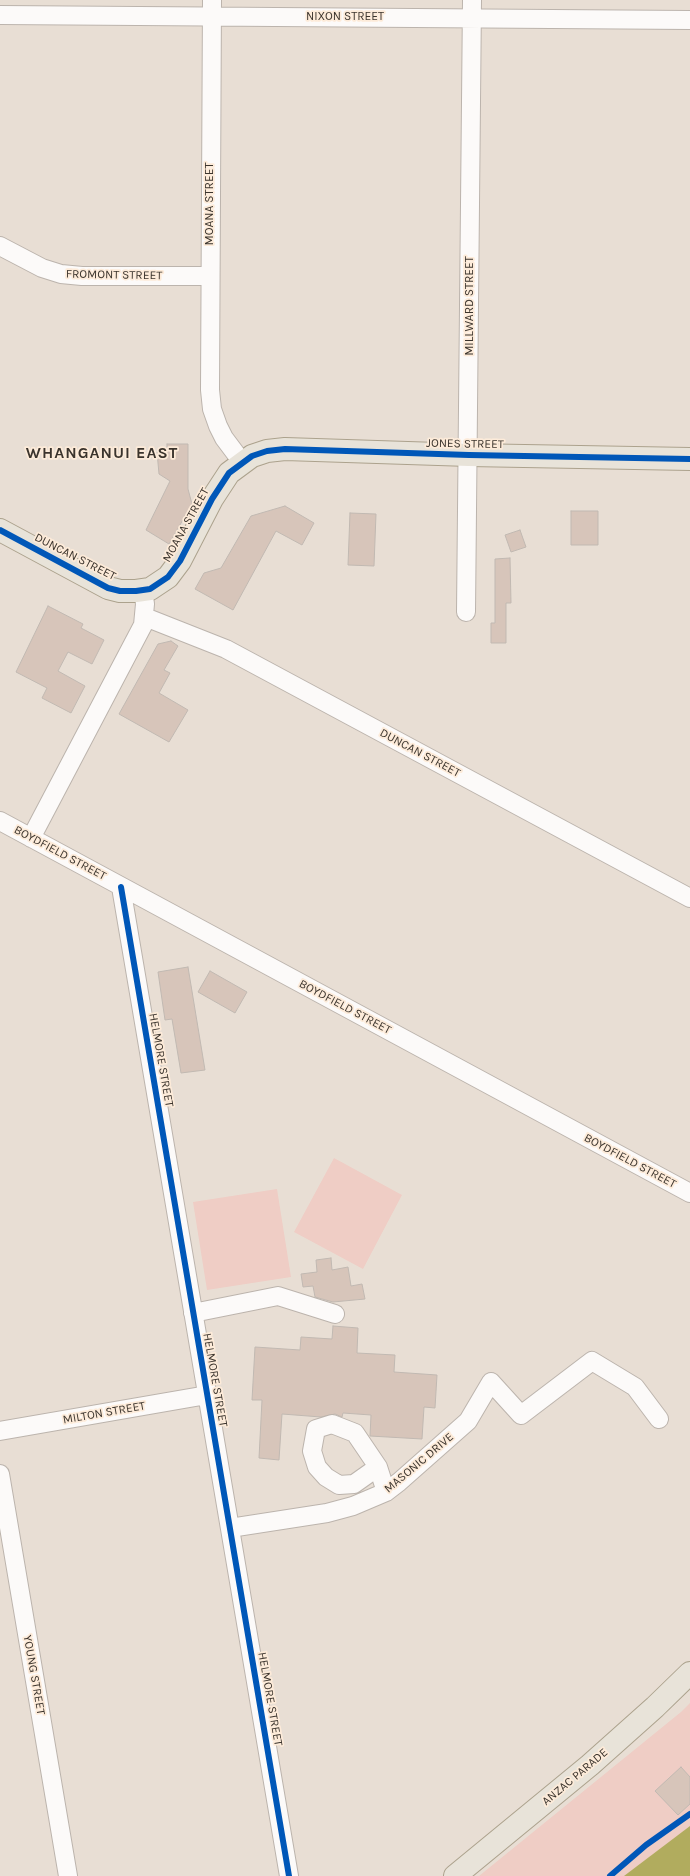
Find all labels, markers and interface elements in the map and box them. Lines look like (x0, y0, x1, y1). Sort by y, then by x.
street label: NIXON STREET (306, 10, 384, 24)
street label: MOANA STREET (203, 163, 217, 245)
street label: MILLWARD STREET (463, 256, 477, 356)
street label: FROMONT STREET (66, 267, 162, 283)
street label: JONES STREET (426, 436, 504, 452)
district label: WHANGANUI EAST (26, 443, 178, 463)
street label: MOANA STREET (160, 485, 212, 565)
street label: DUNCAN STREET (32, 530, 118, 584)
street label: DUNCAN STREET (377, 726, 463, 780)
street label: BOYDFIELD STREET (11, 823, 109, 883)
street label: BOYDFIELD STREET (296, 977, 394, 1037)
street label: HELMORE STREET (146, 1012, 176, 1108)
street label: BOYDFIELD STREET (581, 1131, 679, 1191)
street label: HELMORE STREET (200, 1332, 230, 1428)
street label: MILTON STREET (62, 1399, 146, 1427)
street label: MASONIC DRIVE (381, 1430, 457, 1496)
street label: YOUNG STREET (20, 1634, 48, 1716)
street label: HELMORE STREET (255, 1651, 285, 1747)
street label: ANZAC PARADE (539, 1745, 611, 1809)

